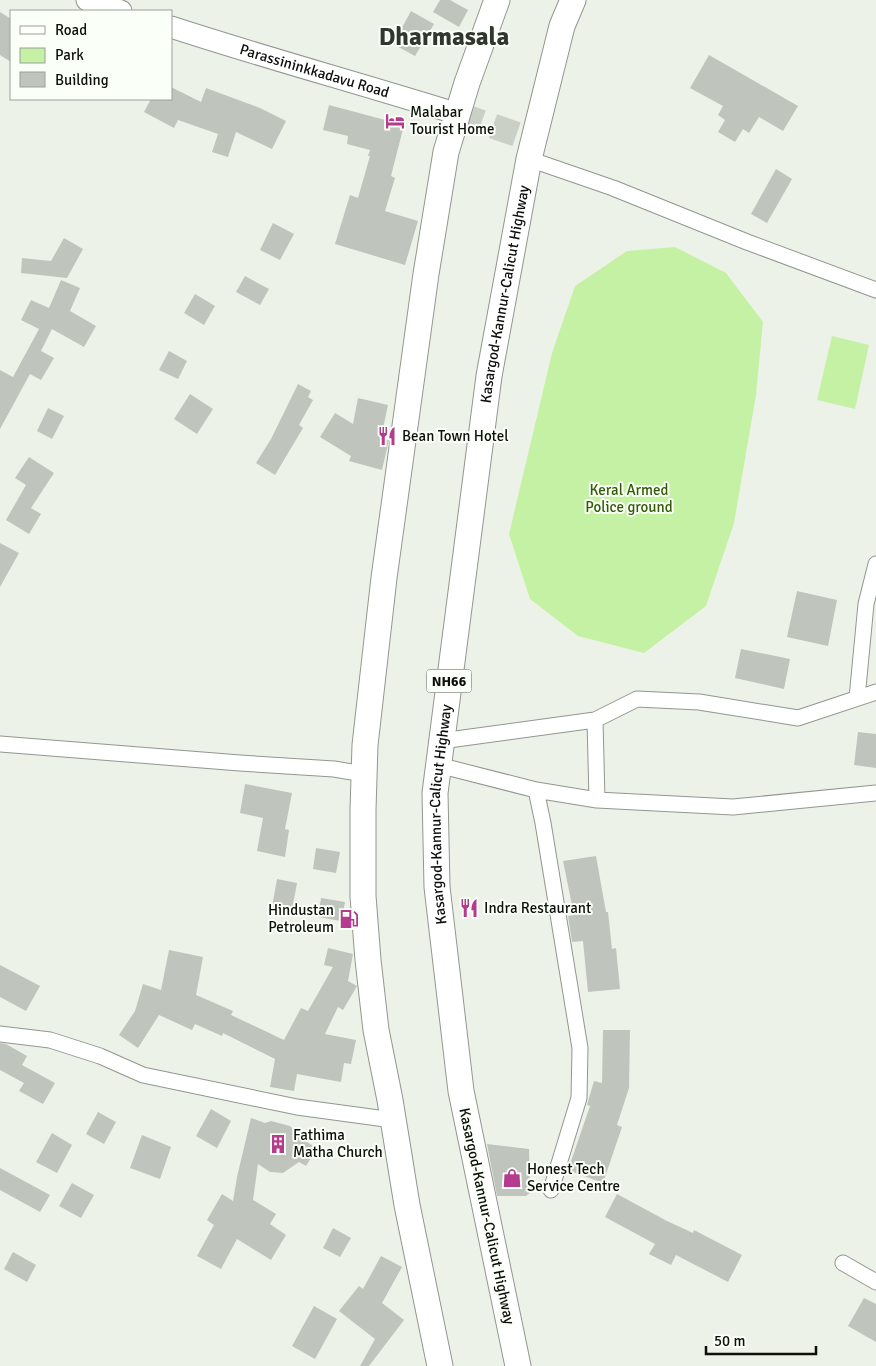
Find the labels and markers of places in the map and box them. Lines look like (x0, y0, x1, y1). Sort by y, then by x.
place label: Malabar Tourist Home (410, 103, 494, 138)
hotel icon: Malabar Tourist Home (384, 110, 406, 132)
restaurant icon: Bean Town Hotel (376, 425, 398, 447)
place label: Bean Town Hotel (402, 427, 509, 445)
restaurant icon: Indra Restaurant (458, 897, 480, 919)
place label: Indra Restaurant (484, 899, 591, 917)
place label: Hindustan Petroleum (268, 901, 334, 936)
fuel station icon: Hindustan Petroleum (338, 908, 360, 930)
place label: Fathima Matha Church (293, 1126, 383, 1161)
building icon: Fathima Matha Church (267, 1133, 289, 1155)
place label: Honest Tech Service Centre (527, 1160, 620, 1195)
shop icon: Honest Tech Service Centre (501, 1167, 523, 1189)

